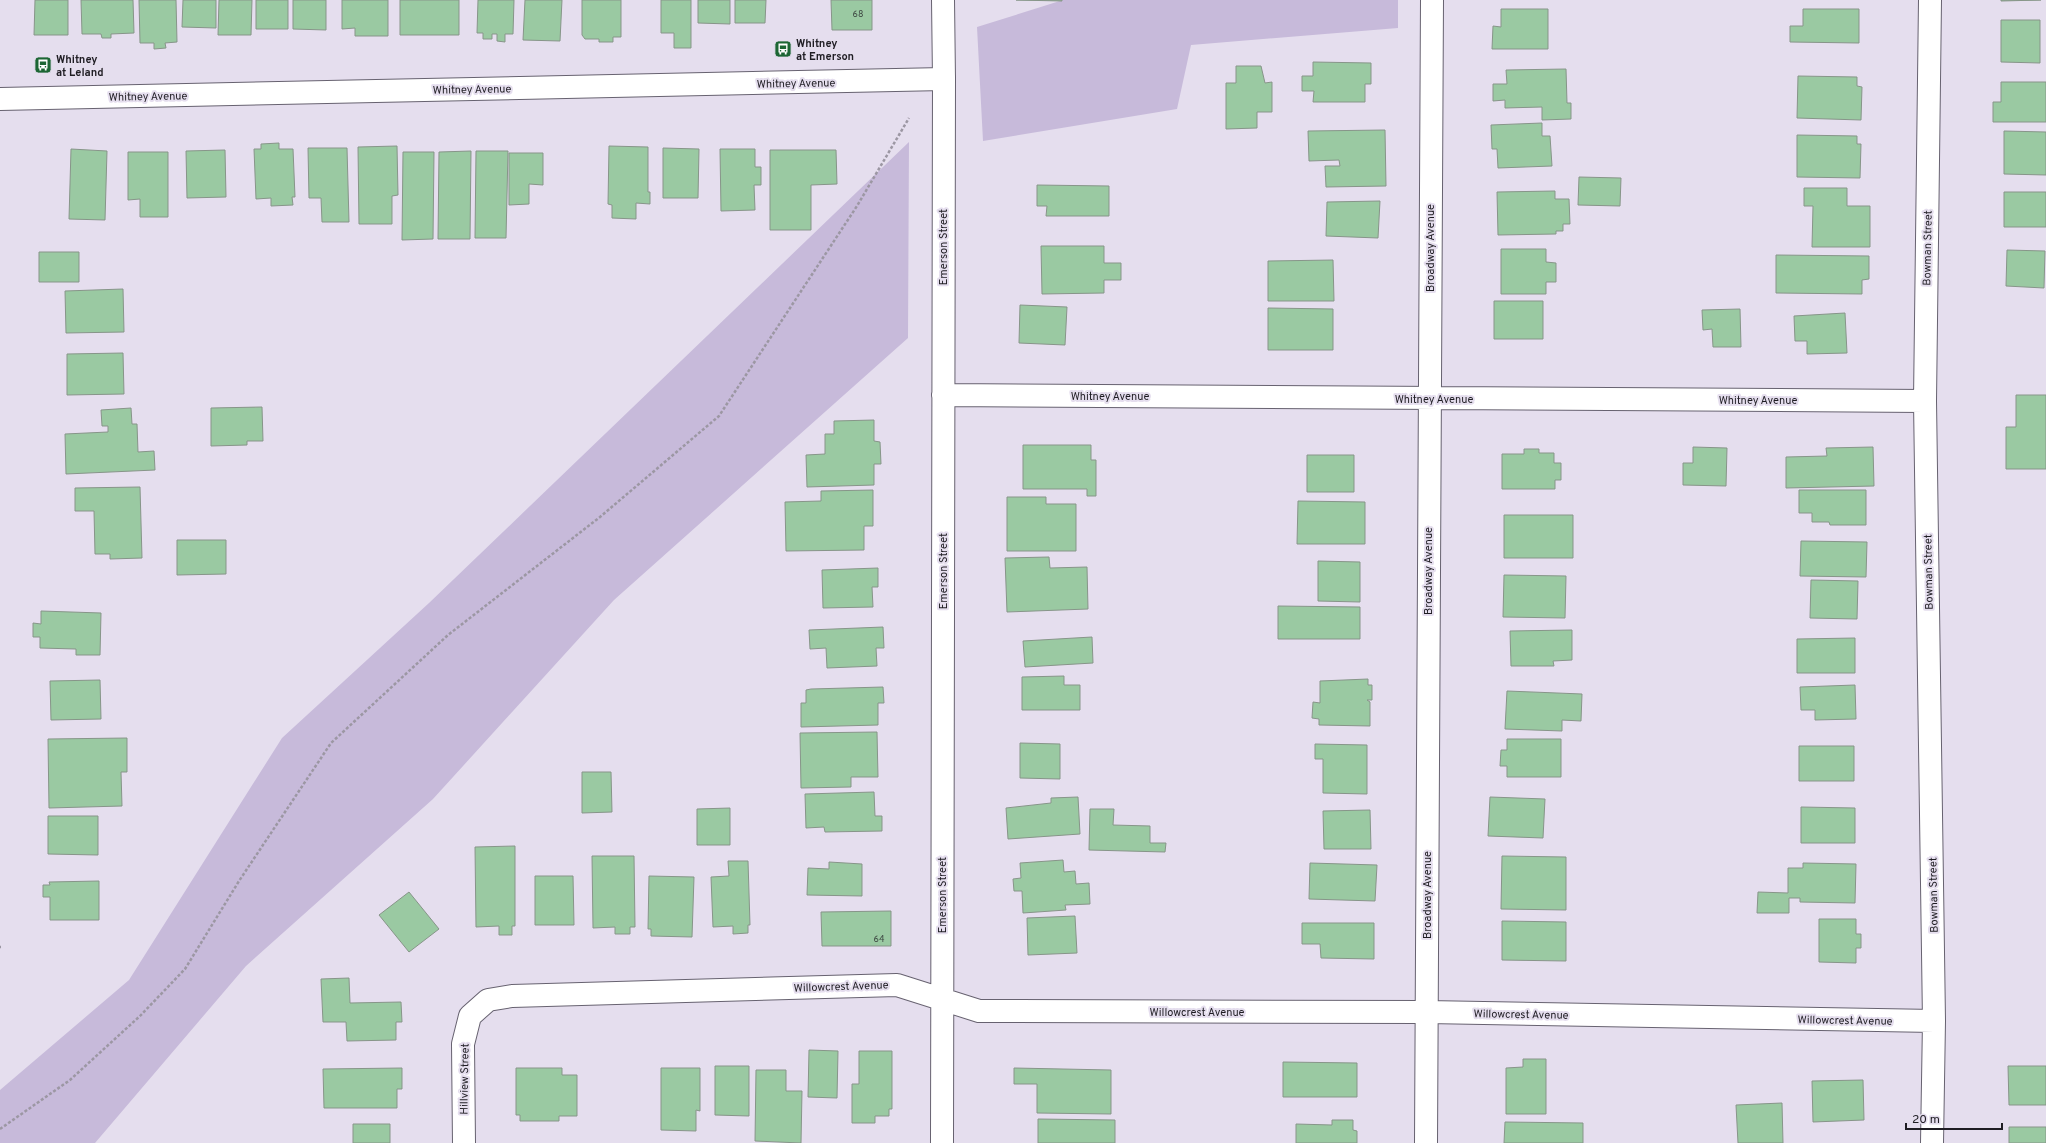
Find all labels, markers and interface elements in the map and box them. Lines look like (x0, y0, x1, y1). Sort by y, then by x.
house number: 68 (853, 9, 863, 20)
place label: Whitney at Emerson (796, 37, 854, 64)
bus stop icon: Whitney at Emerson (773, 39, 793, 59)
place label: Whitney at Leland (56, 53, 104, 80)
bus stop icon: Whitney at Leland (33, 55, 53, 75)
street label: Whitney Avenue (757, 76, 836, 92)
street label: Whitney Avenue (433, 82, 512, 98)
street label: Whitney Avenue (109, 89, 188, 105)
street label: Broadway Avenue (1424, 204, 1438, 292)
street label: Emerson Street (937, 209, 951, 285)
street label: Bowman Street (1920, 210, 1936, 286)
street label: Whitney Avenue (1071, 390, 1149, 404)
street label: Whitney Avenue (1395, 393, 1473, 407)
street label: Whitney Avenue (1719, 394, 1797, 408)
street label: Broadway Avenue (1422, 527, 1436, 615)
street label: Emerson Street (937, 533, 951, 609)
street label: Bowman Street (1921, 534, 1937, 610)
street label: Broadway Avenue (1421, 851, 1435, 939)
street label: Emerson Street (936, 857, 950, 933)
street label: Bowman Street (1926, 857, 1942, 933)
house number: 64 (874, 934, 885, 945)
street label: Willowcrest Avenue (793, 978, 889, 996)
street label: Willowcrest Avenue (1149, 1006, 1245, 1020)
street label: Willowcrest Avenue (1473, 1007, 1569, 1023)
street label: Willowcrest Avenue (1797, 1013, 1893, 1029)
street label: Hillview Street (457, 1043, 473, 1115)
scale bar (1906, 1105, 2002, 1131)
text: 20 m (1912, 1112, 1940, 1128)

